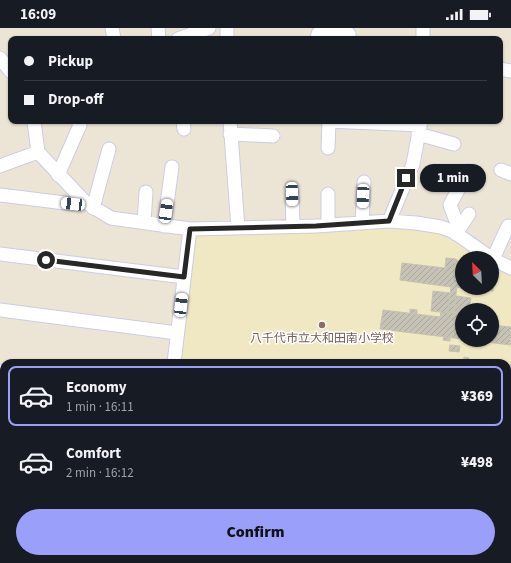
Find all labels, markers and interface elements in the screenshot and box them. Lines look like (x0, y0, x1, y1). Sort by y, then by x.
text: 16:09 (20, 4, 56, 25)
text: Pickup (48, 51, 93, 72)
text: Drop-off (48, 89, 103, 110)
callout: 1 min (420, 164, 486, 192)
route end (397, 169, 415, 187)
text: 1 min (437, 169, 469, 187)
car (286, 182, 298, 206)
car (357, 184, 369, 208)
car (60, 197, 86, 211)
car (158, 198, 174, 224)
route start (37, 251, 55, 269)
north arrow (455, 251, 499, 295)
map controls (455, 251, 499, 347)
car (174, 292, 188, 318)
button: locate (455, 303, 499, 347)
marker: 八千代市立大和田南小学校 (317, 320, 327, 330)
place label: 八千代市立大和田南小学校 (250, 330, 394, 347)
text: Economy (66, 377, 127, 398)
icon: car (18, 378, 54, 414)
text: ¥369 (461, 386, 493, 407)
text: 1 min · 16:11 (66, 398, 134, 416)
text: Comfort (66, 443, 121, 464)
icon: car (18, 444, 54, 480)
text: ¥498 (461, 452, 493, 473)
text: 2 min · 16:12 (66, 464, 134, 482)
button: Confirm (16, 509, 495, 555)

